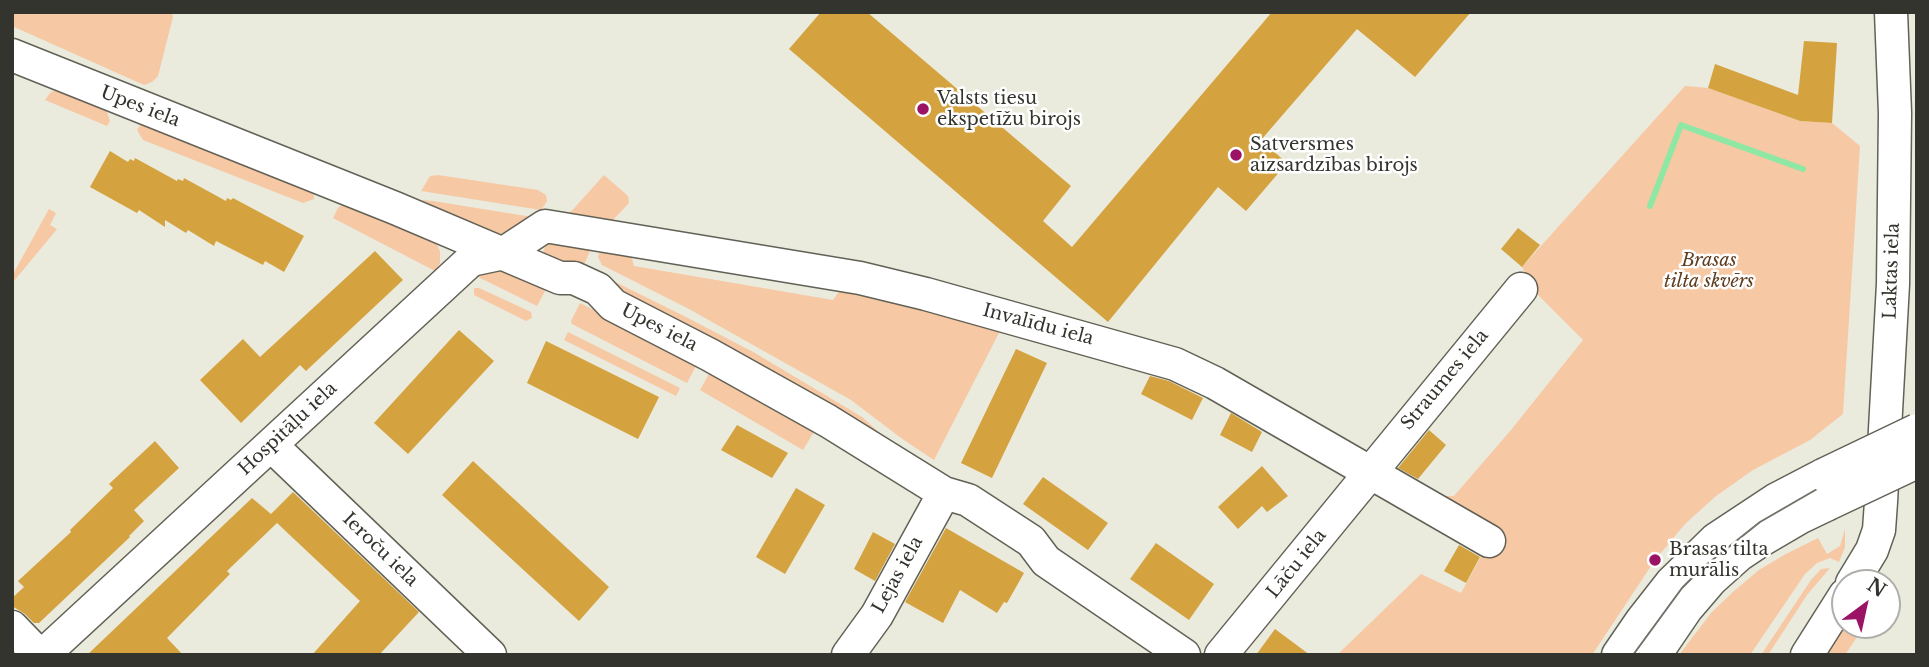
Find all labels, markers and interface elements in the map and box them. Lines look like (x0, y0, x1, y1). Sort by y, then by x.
street label: Upes iela (97, 82, 183, 132)
place label: Valsts tiesu ekspetīžu birojs (937, 88, 1081, 130)
marker: Valsts tiesu ekspetīžu birojs (915, 101, 931, 117)
place label: Satversmes aizsardzības birojs (1250, 134, 1418, 176)
marker: Satversmes aizsardzības birojs (1228, 147, 1244, 163)
street label: Laktas iela (1880, 222, 1904, 320)
park label: Brasas tilta skvērs (1664, 250, 1754, 292)
street label: Upes iela (617, 300, 701, 356)
street label: Invalīdu iela (980, 300, 1096, 350)
street label: Straumes iela (1397, 325, 1493, 435)
street label: Hospitāļu iela (234, 378, 342, 480)
street label: Ieroču iela (338, 509, 422, 591)
street label: Lāču iela (1263, 525, 1331, 603)
street label: Lejas iela (868, 533, 928, 617)
place label: Brasas tilta murālis (1669, 539, 1768, 582)
marker: Brasas tilta murālis (1647, 552, 1663, 568)
north arrow (1831, 569, 1901, 639)
text: N (1863, 573, 1890, 602)

